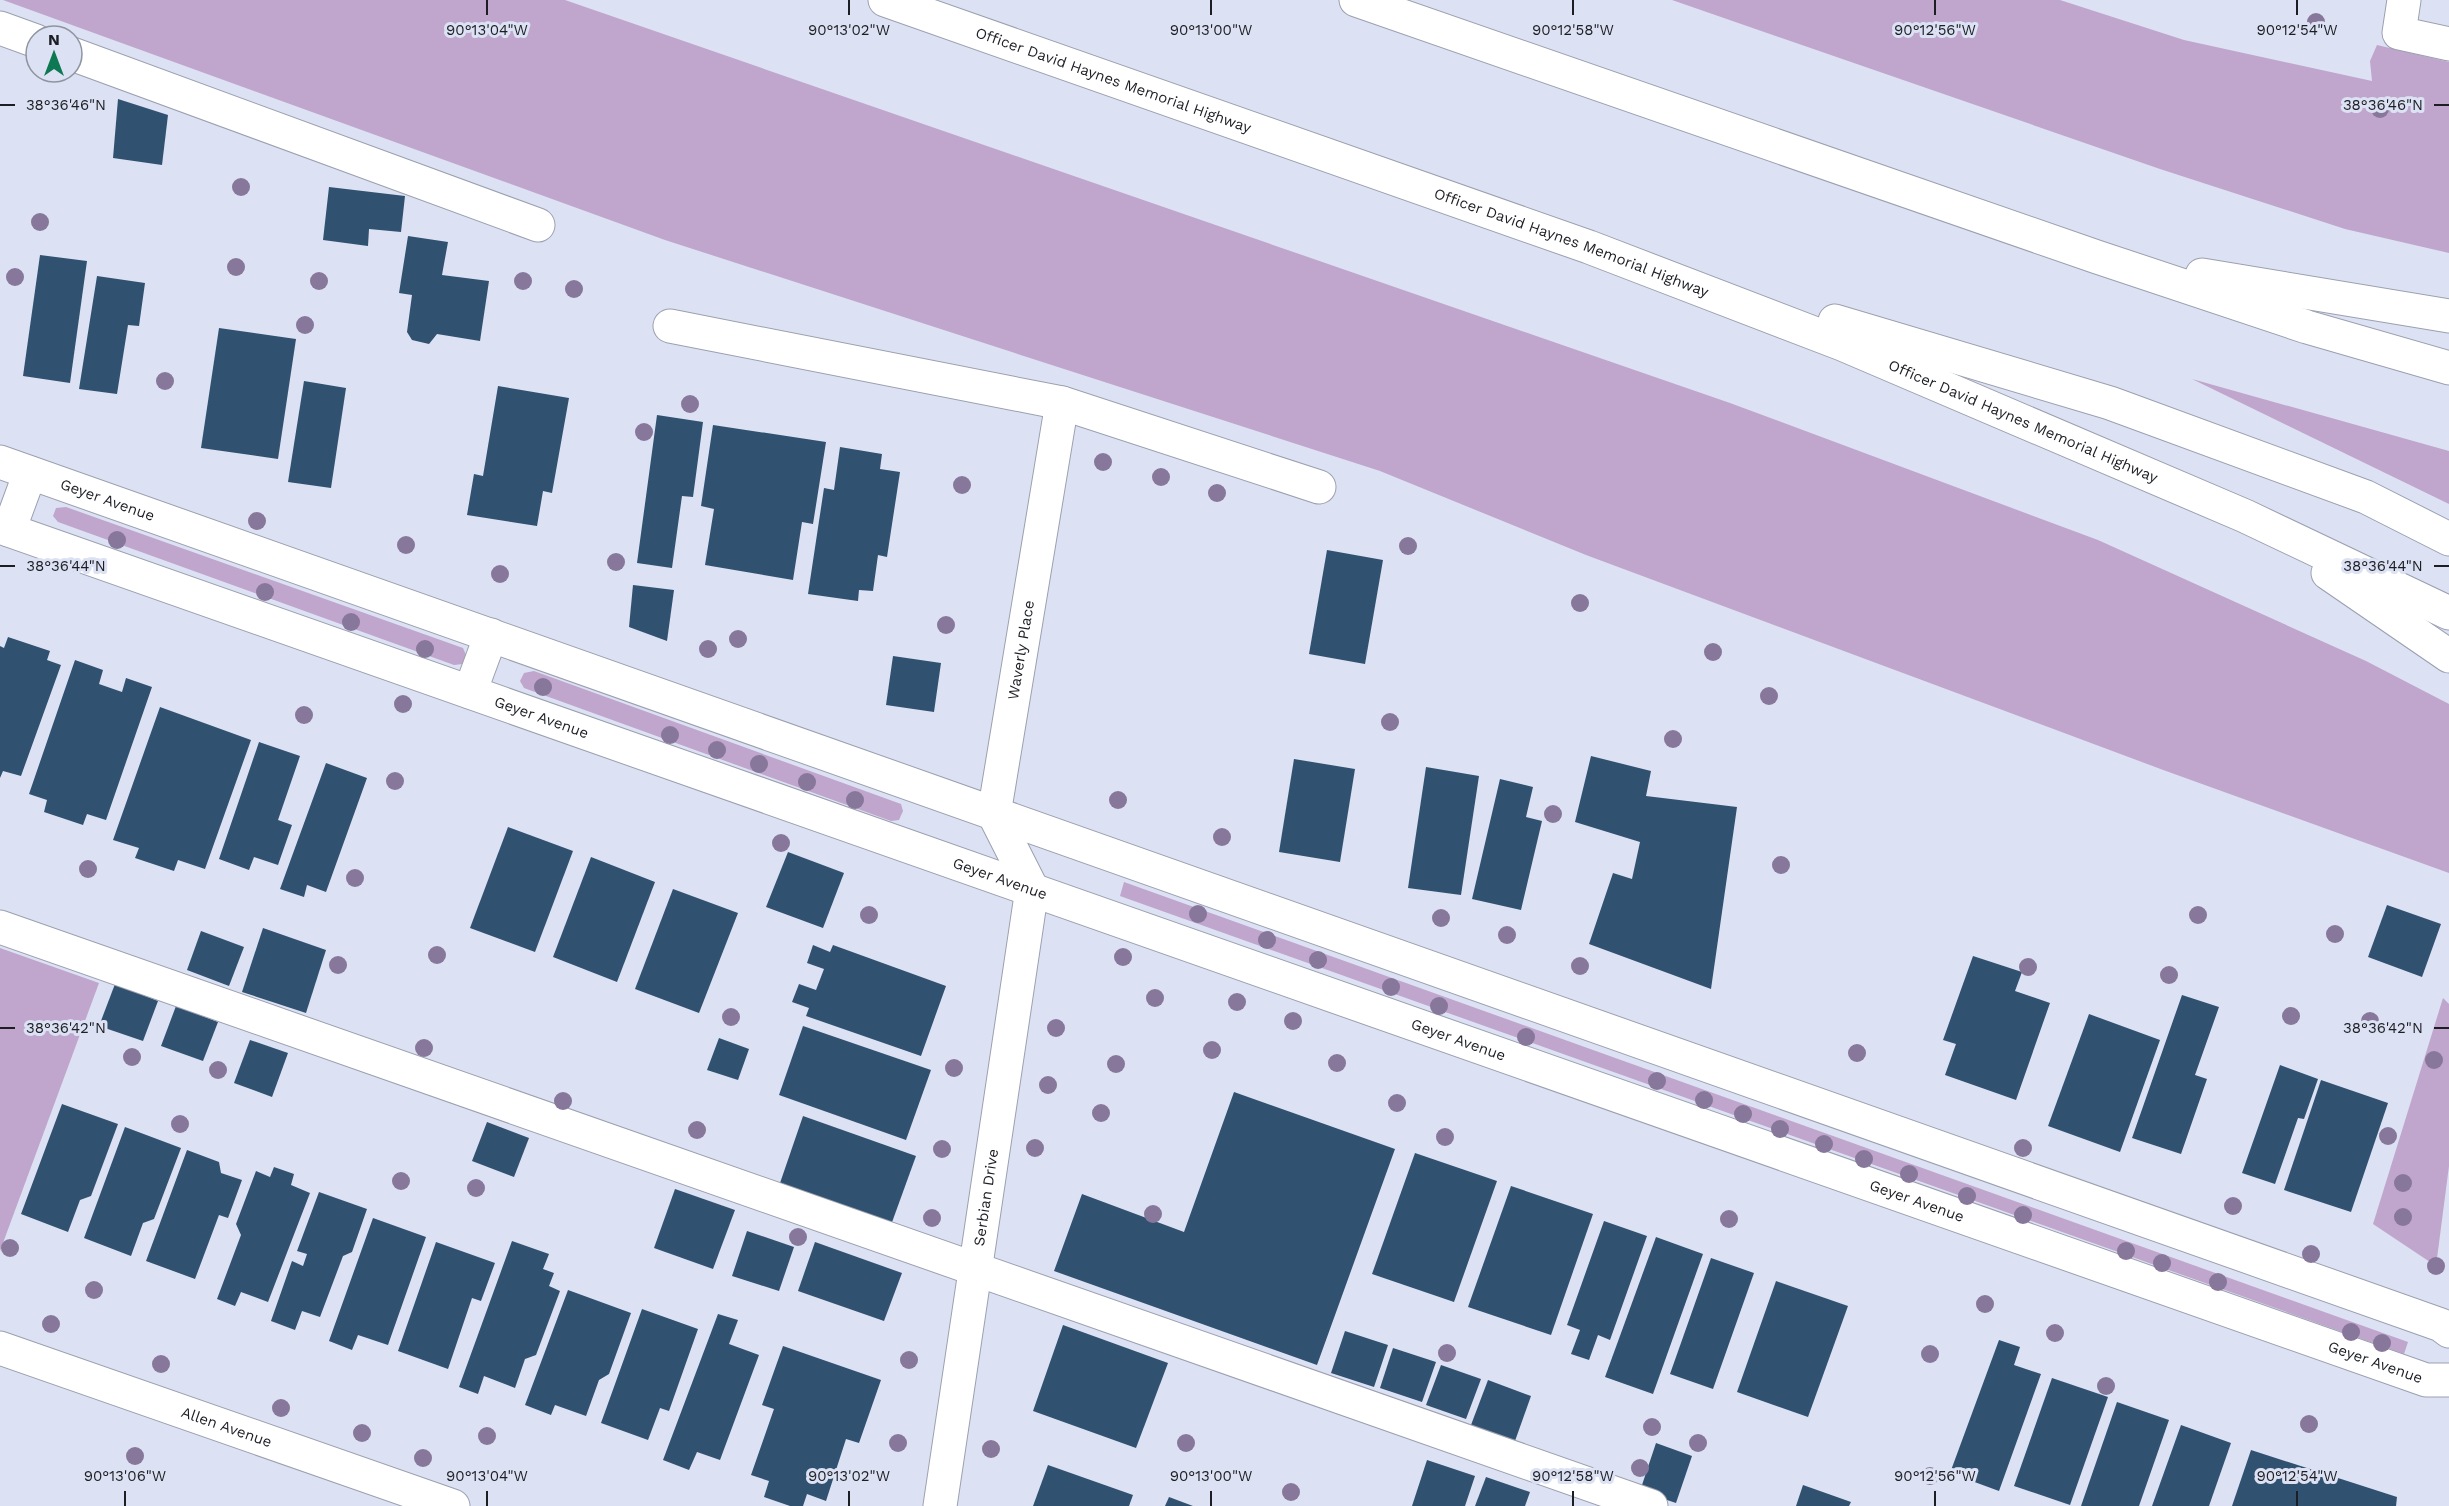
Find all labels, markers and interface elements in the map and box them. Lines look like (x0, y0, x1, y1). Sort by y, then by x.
text: 90°13'04"W (446, 21, 528, 39)
text: 90°13'02"W (808, 21, 890, 39)
text: 90°13'00"W (1170, 21, 1252, 39)
text: 90°12'58"W (1532, 21, 1614, 39)
text: 90°12'56"W (1894, 21, 1976, 39)
text: 90°12'54"W (2256, 21, 2338, 39)
street label: Officer David Haynes Memorial Highway (973, 23, 1254, 137)
north arrow (24, 24, 84, 84)
text: N (48, 30, 60, 49)
text: 38°36'46"N (26, 96, 106, 114)
text: 38°36'46"N (2343, 96, 2423, 114)
street label: Officer David Haynes Memorial Highway (1432, 184, 1711, 301)
street label: Officer David Haynes Memorial Highway (1886, 356, 2161, 487)
street label: Geyer Avenue (58, 475, 157, 525)
text: 38°36'44"N (26, 557, 106, 575)
text: 38°36'44"N (2343, 557, 2423, 575)
street label: Waverly Place (1004, 599, 1038, 701)
street label: Geyer Avenue (492, 692, 591, 742)
street label: Geyer Avenue (950, 854, 1050, 904)
street label: Geyer Avenue (1409, 1015, 1508, 1065)
text: 38°36'42"N (26, 1019, 106, 1037)
text: 38°36'42"N (2343, 1019, 2423, 1037)
street label: Serbian Drive (970, 1148, 1002, 1247)
street label: Geyer Avenue (1867, 1176, 1967, 1226)
street label: Geyer Avenue (2326, 1337, 2425, 1387)
street label: Allen Avenue (179, 1403, 274, 1451)
text: 90°13'06"W (84, 1467, 166, 1485)
text: 90°13'04"W (446, 1467, 528, 1485)
text: 90°13'02"W (808, 1467, 890, 1485)
text: 90°13'00"W (1170, 1467, 1252, 1485)
text: 90°12'58"W (1532, 1467, 1614, 1485)
text: 90°12'56"W (1894, 1467, 1976, 1485)
text: 90°12'54"W (2256, 1467, 2338, 1485)

